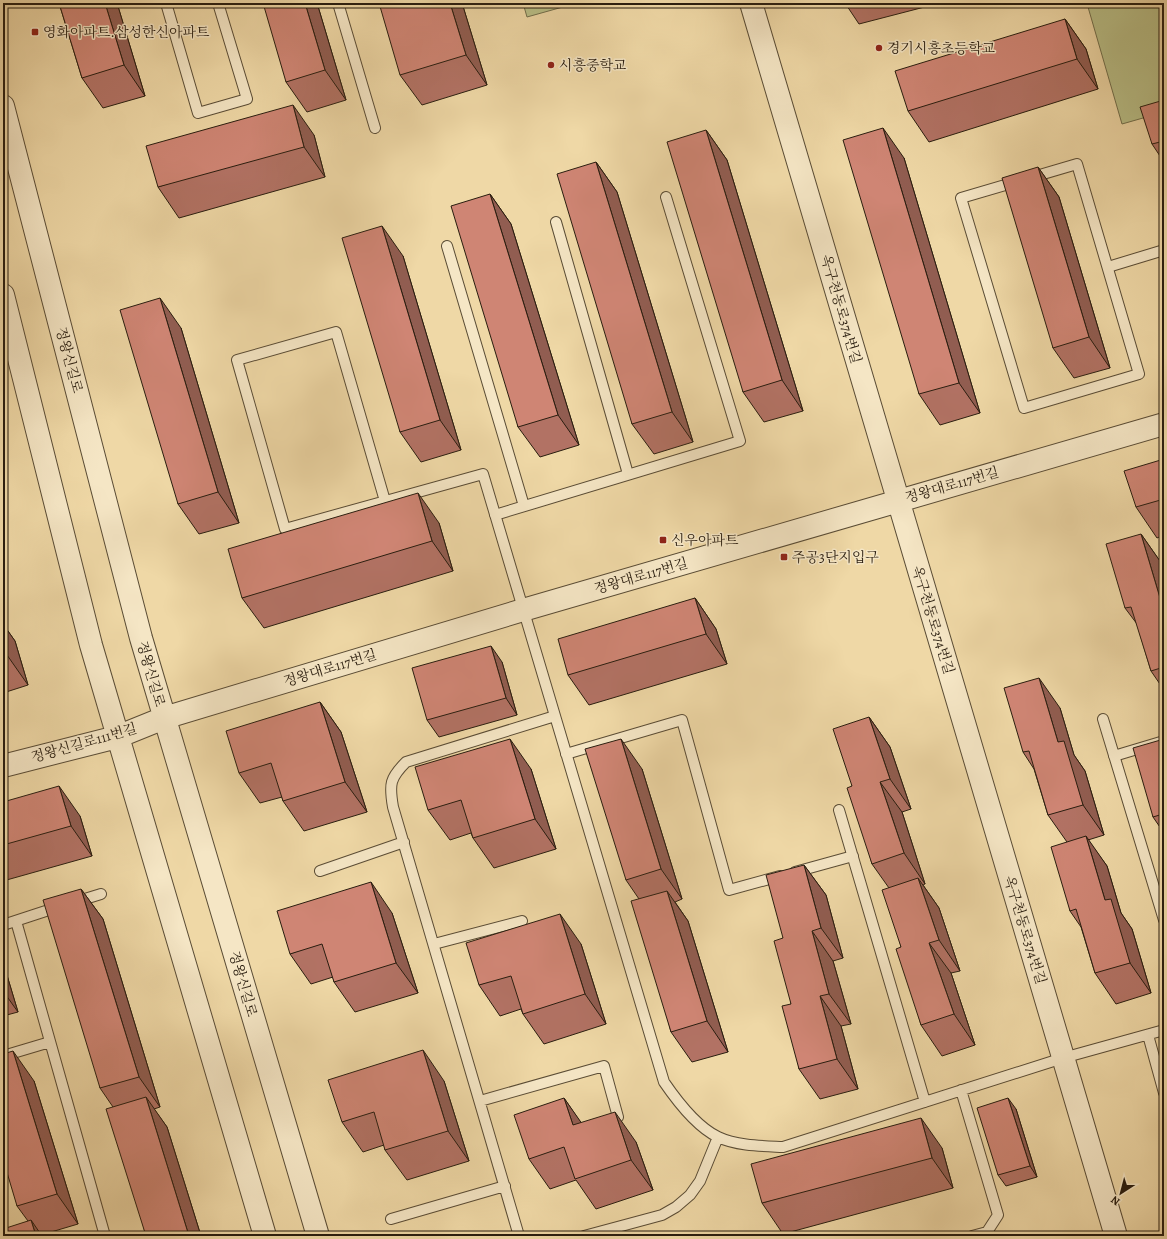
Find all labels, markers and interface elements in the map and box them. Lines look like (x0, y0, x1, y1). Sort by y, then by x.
place label: 영화아파트.삼성한신아파트 (43, 23, 210, 42)
marker: 영화아파트.삼성한신아파트 (30, 27, 40, 37)
place label: 경기시흥초등학교 (887, 39, 996, 58)
marker: 경기시흥초등학교 (874, 43, 884, 53)
place label: 시흥중학교 (559, 56, 627, 75)
marker: 시흥중학교 (546, 60, 556, 70)
street label: 옥구천동로374번길 (816, 252, 866, 366)
street label: 정왕신길로 (51, 325, 87, 396)
street label: 정왕대로117번길 (903, 463, 1001, 507)
place label: 신우아파트 (671, 531, 739, 550)
marker: 신우아파트 (658, 535, 668, 545)
place label: 주공3단지입구 (792, 548, 879, 567)
marker: 주공3단지입구 (779, 552, 789, 562)
street label: 정왕대로117번길 (592, 554, 690, 598)
street label: 옥구천동로374번길 (907, 563, 959, 677)
street label: 정왕신길로 (133, 639, 170, 710)
street label: 정왕대로117번길 (281, 645, 379, 691)
street label: 정왕신길로111번길 (29, 719, 139, 767)
street label: 옥구천동로374번길 (999, 873, 1051, 987)
street label: 정왕신길로 (225, 949, 262, 1020)
north arrow (1101, 1173, 1141, 1213)
text: N (1108, 1192, 1123, 1209)

